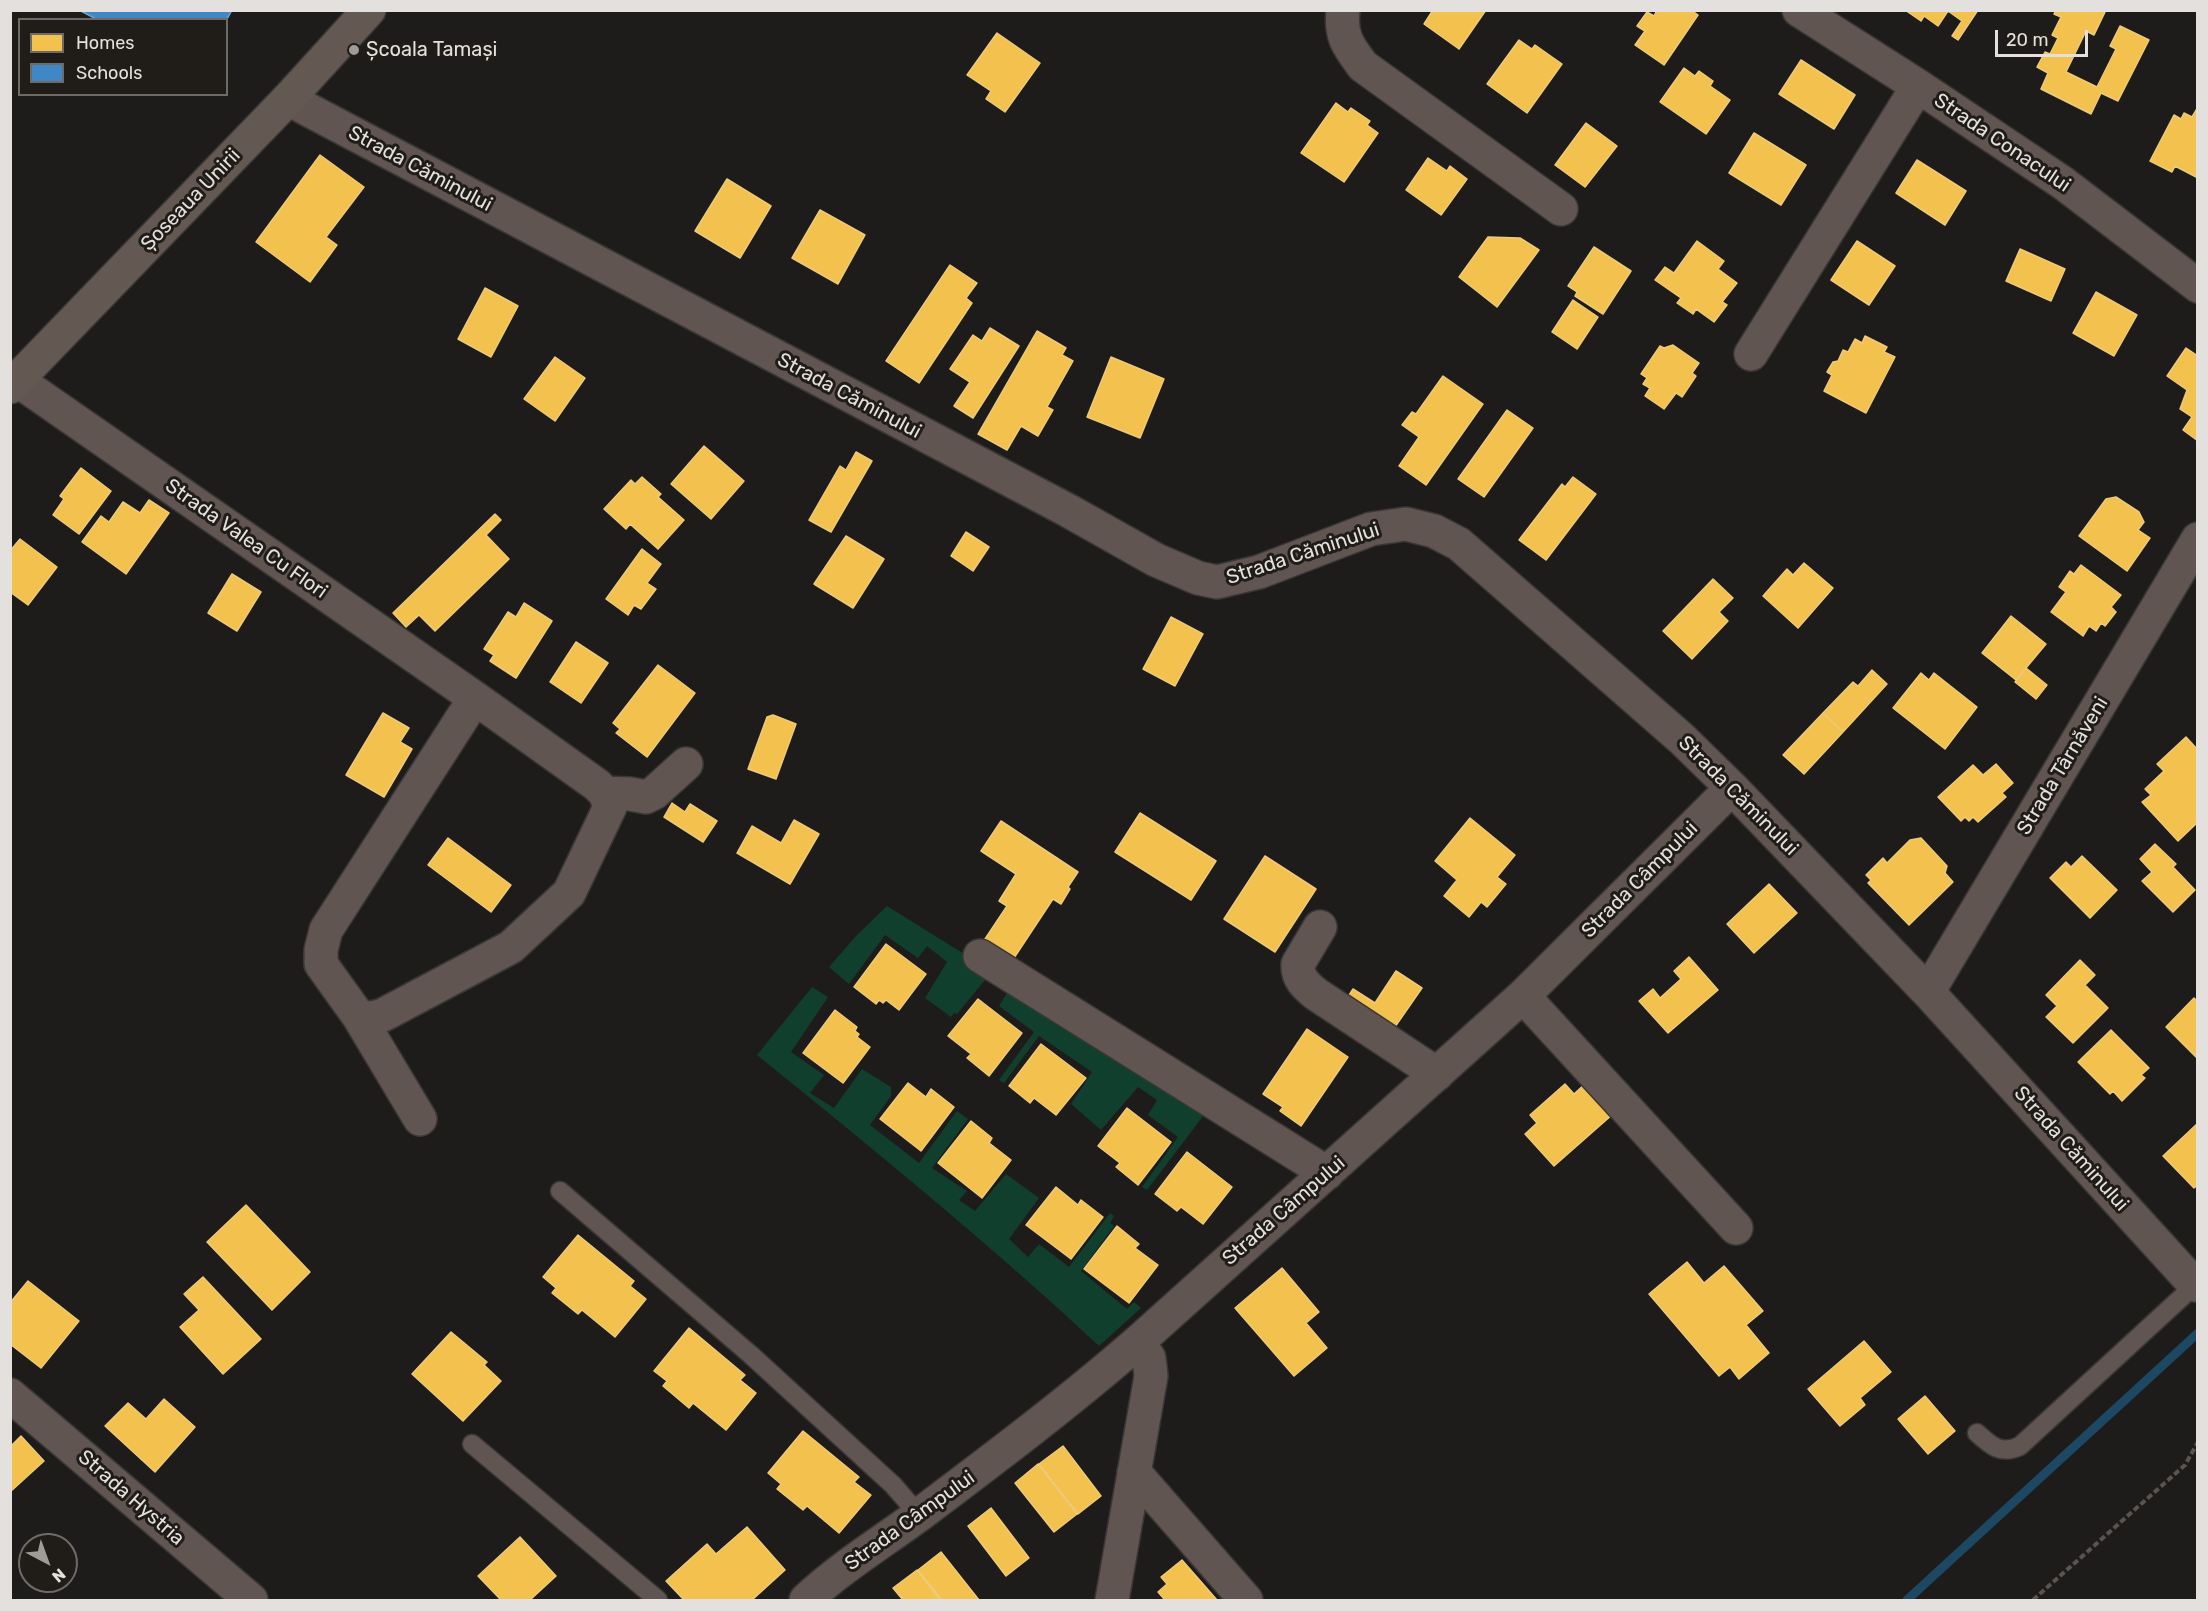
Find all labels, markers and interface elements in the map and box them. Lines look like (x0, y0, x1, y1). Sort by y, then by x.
legend (18, 18, 228, 96)
scale bar (1998, 18, 2091, 56)
text: 20 m (2006, 29, 2048, 51)
text: Homes (76, 32, 134, 54)
place label: Școala Tamași (366, 38, 497, 62)
marker: Școala Tamași (347, 43, 361, 57)
text: Schools (76, 62, 142, 84)
street label: Strada Conacului (1929, 88, 2075, 198)
street label: Strada Căminului (344, 121, 496, 217)
street label: Șoseaua Unirii (136, 144, 246, 256)
street label: Strada Căminului (773, 348, 925, 444)
street label: Strada Valea Cu Flori (160, 474, 332, 604)
street label: Strada Căminului (1223, 518, 1383, 590)
street label: Strada Târnăveni (2012, 693, 2114, 839)
street label: Strada Căminului (1673, 731, 1803, 861)
street label: Strada Câmpului (1577, 817, 1703, 943)
street label: Strada Căminului (2009, 1082, 2133, 1216)
street label: Strada Câmpului (1218, 1151, 1350, 1271)
street label: Strada Hystria (73, 1445, 189, 1551)
street label: Strada Câmpului (840, 1466, 980, 1576)
north arrow (18, 1533, 78, 1593)
text: N (48, 1565, 69, 1586)

